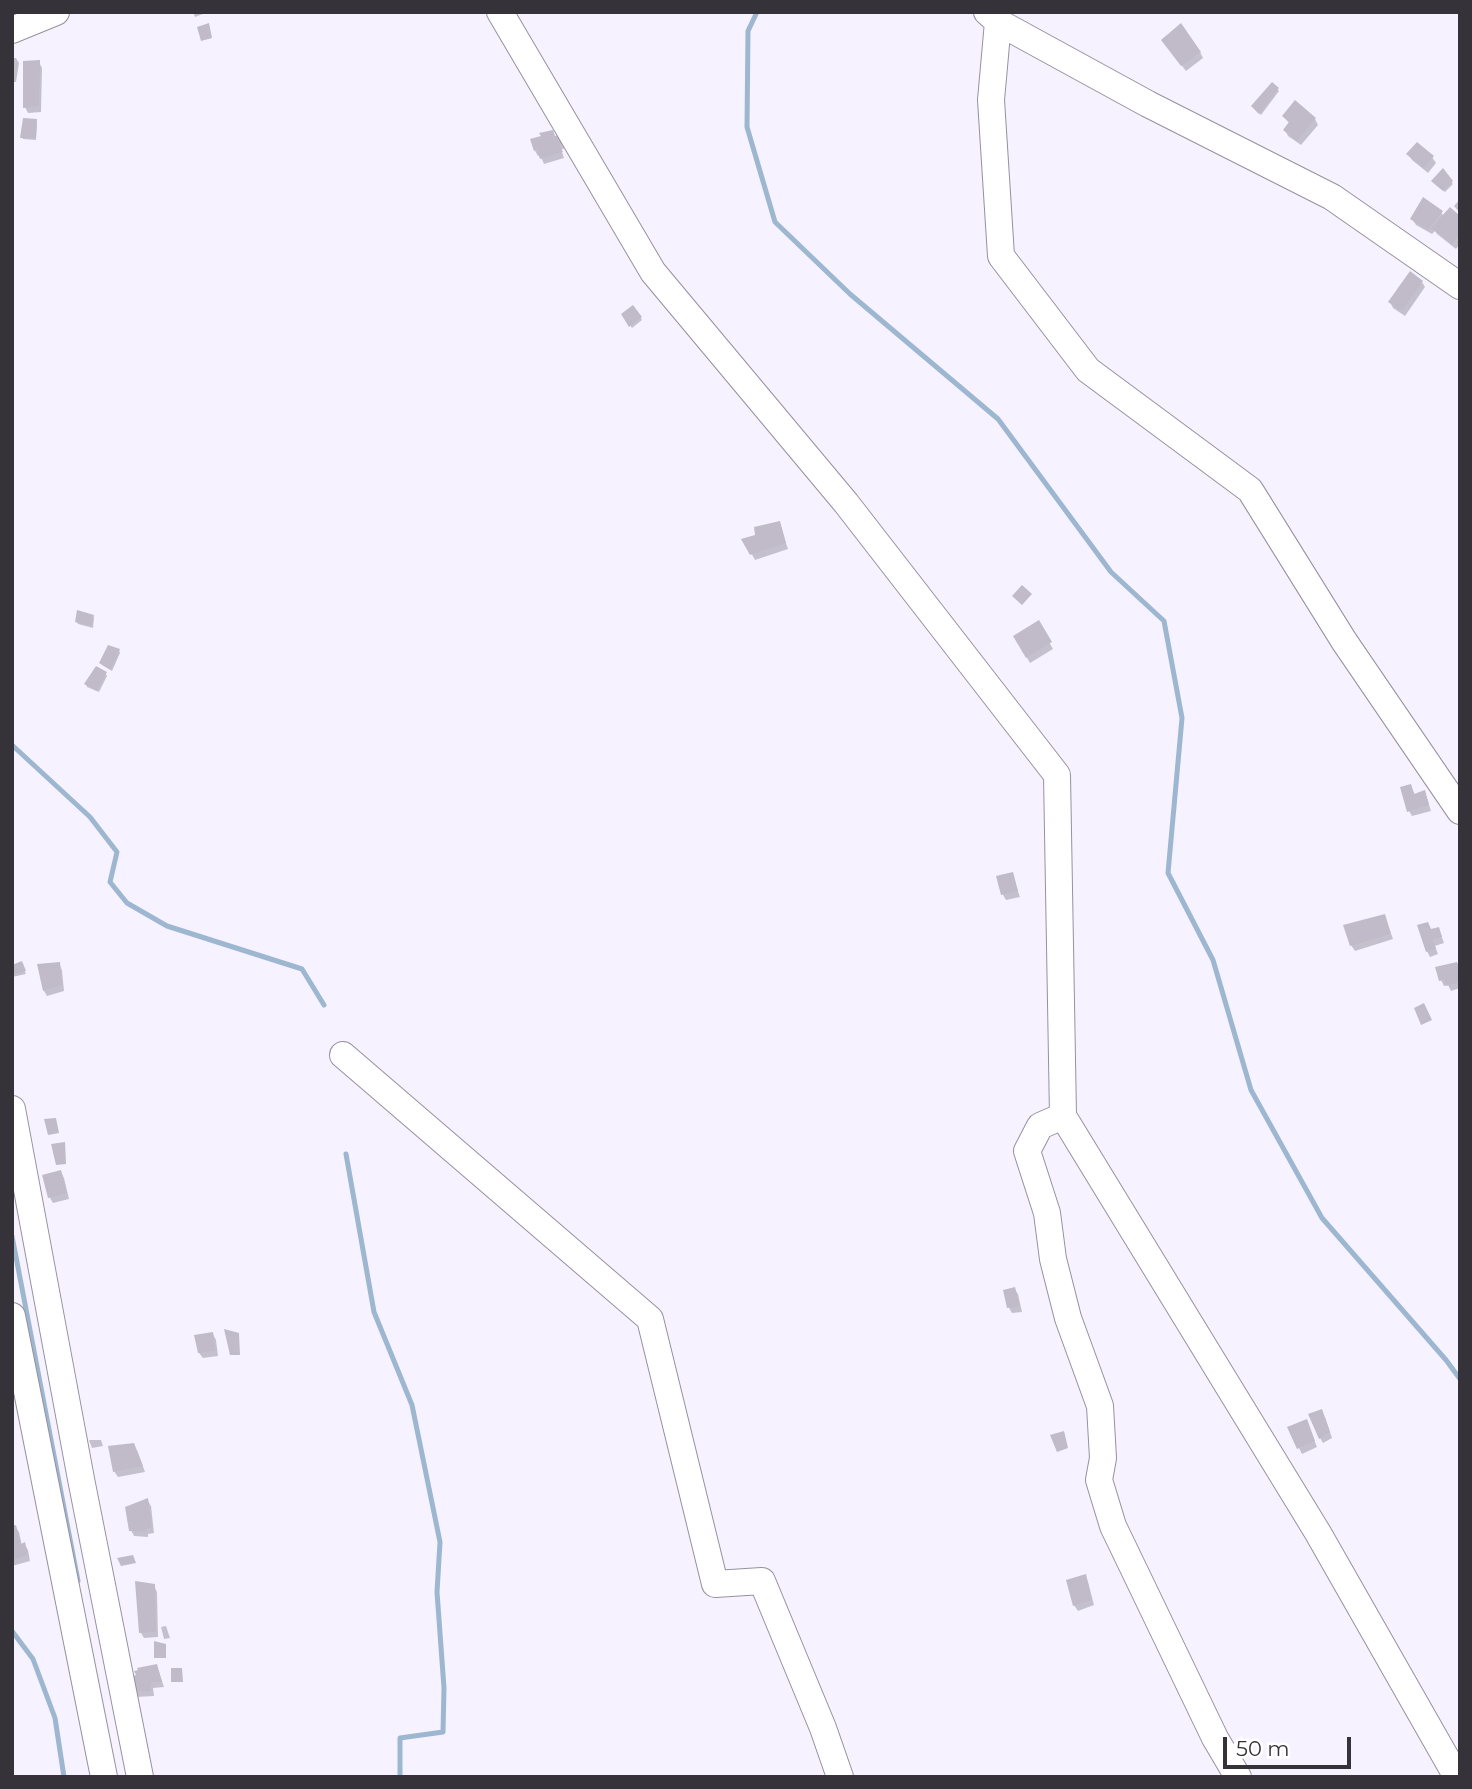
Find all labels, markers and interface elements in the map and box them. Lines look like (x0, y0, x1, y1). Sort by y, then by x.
scale bar (1227, 1722, 1355, 1766)
text: 50 m (1236, 1736, 1290, 1761)

